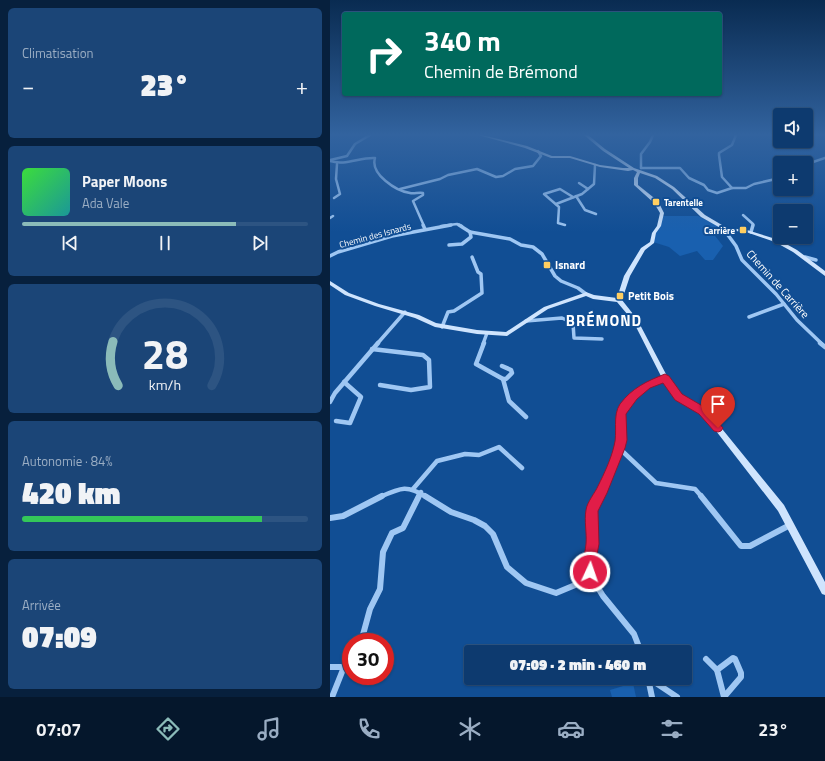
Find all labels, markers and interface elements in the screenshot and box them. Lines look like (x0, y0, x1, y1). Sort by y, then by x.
text: 340 m (424, 19, 501, 62)
icon: right (358, 28, 410, 80)
text: Climatisation (22, 43, 94, 63)
text: Chemin de Brémond (424, 58, 578, 85)
text: 23° (140, 62, 190, 108)
text: − (22, 69, 34, 103)
text: + (296, 69, 308, 103)
map controls (773, 108, 813, 244)
button: sound (773, 108, 813, 148)
button: + (773, 156, 813, 196)
text: Paper Moons (82, 170, 167, 193)
text: Ada Vale (82, 193, 129, 213)
place label: Tarentelle (664, 196, 703, 209)
marker: Tarentelle (651, 197, 661, 207)
button: − (773, 204, 813, 244)
street label: Chemin des Isnards (338, 219, 412, 251)
place label: Carrière (704, 224, 735, 237)
marker: Carrière (738, 225, 748, 235)
icon: previous (59, 232, 81, 254)
icon: pause (154, 232, 176, 254)
icon: next (249, 232, 271, 254)
street label: Chemin de Carrière (743, 246, 814, 322)
place label: Isnard (555, 257, 585, 273)
marker: Isnard (542, 260, 552, 270)
place label: Petit Bois (628, 288, 674, 304)
marker: Petit Bois (615, 291, 625, 301)
district label: BRÉMOND (566, 309, 642, 332)
text: 28 (142, 322, 188, 385)
text: km/h (149, 374, 181, 396)
pin (701, 387, 735, 428)
icon: arrive (707, 393, 729, 415)
text: Autonomie · 84% (22, 451, 113, 471)
text: 420 km (22, 470, 120, 516)
position arrow (569, 551, 611, 593)
text: Arrivée (22, 595, 61, 615)
text: 07:09 (22, 614, 97, 660)
speed limit sign: 30 (342, 633, 394, 685)
text: 07:09 · 2 min · 460 m (510, 653, 646, 676)
icon: directions (154, 715, 182, 743)
icon: music (255, 715, 283, 743)
icon: phone (355, 715, 383, 743)
icon: climate (456, 715, 484, 743)
icon: car (557, 715, 585, 743)
icon: filters (658, 715, 686, 743)
text: 07:07 (36, 716, 81, 743)
text: 23° (758, 716, 789, 743)

